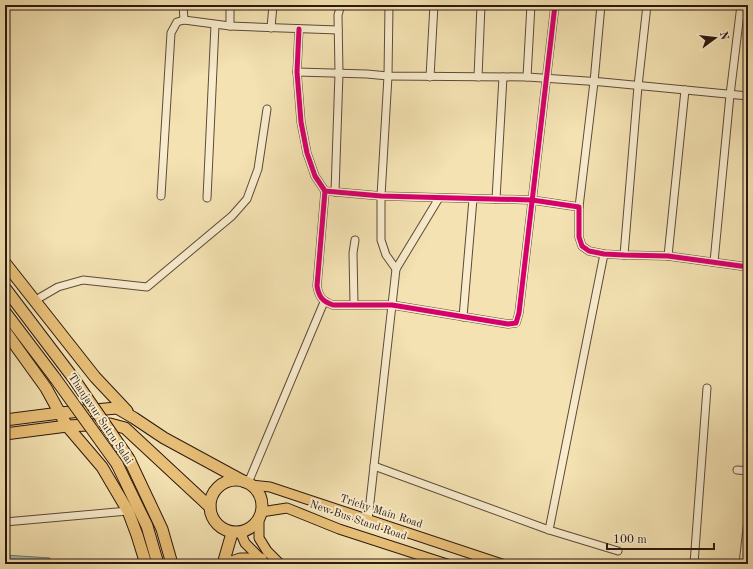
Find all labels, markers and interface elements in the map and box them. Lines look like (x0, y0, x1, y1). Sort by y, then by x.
north arrow (695, 18, 735, 58)
text: N (717, 30, 730, 42)
street label: Thanjavur Sutru Salai (66, 372, 134, 466)
street label: Trichy Main Road (338, 493, 424, 531)
street label: New Bus Stand Road (308, 499, 408, 543)
scale bar (607, 525, 714, 551)
text: 100 m (613, 534, 647, 546)

